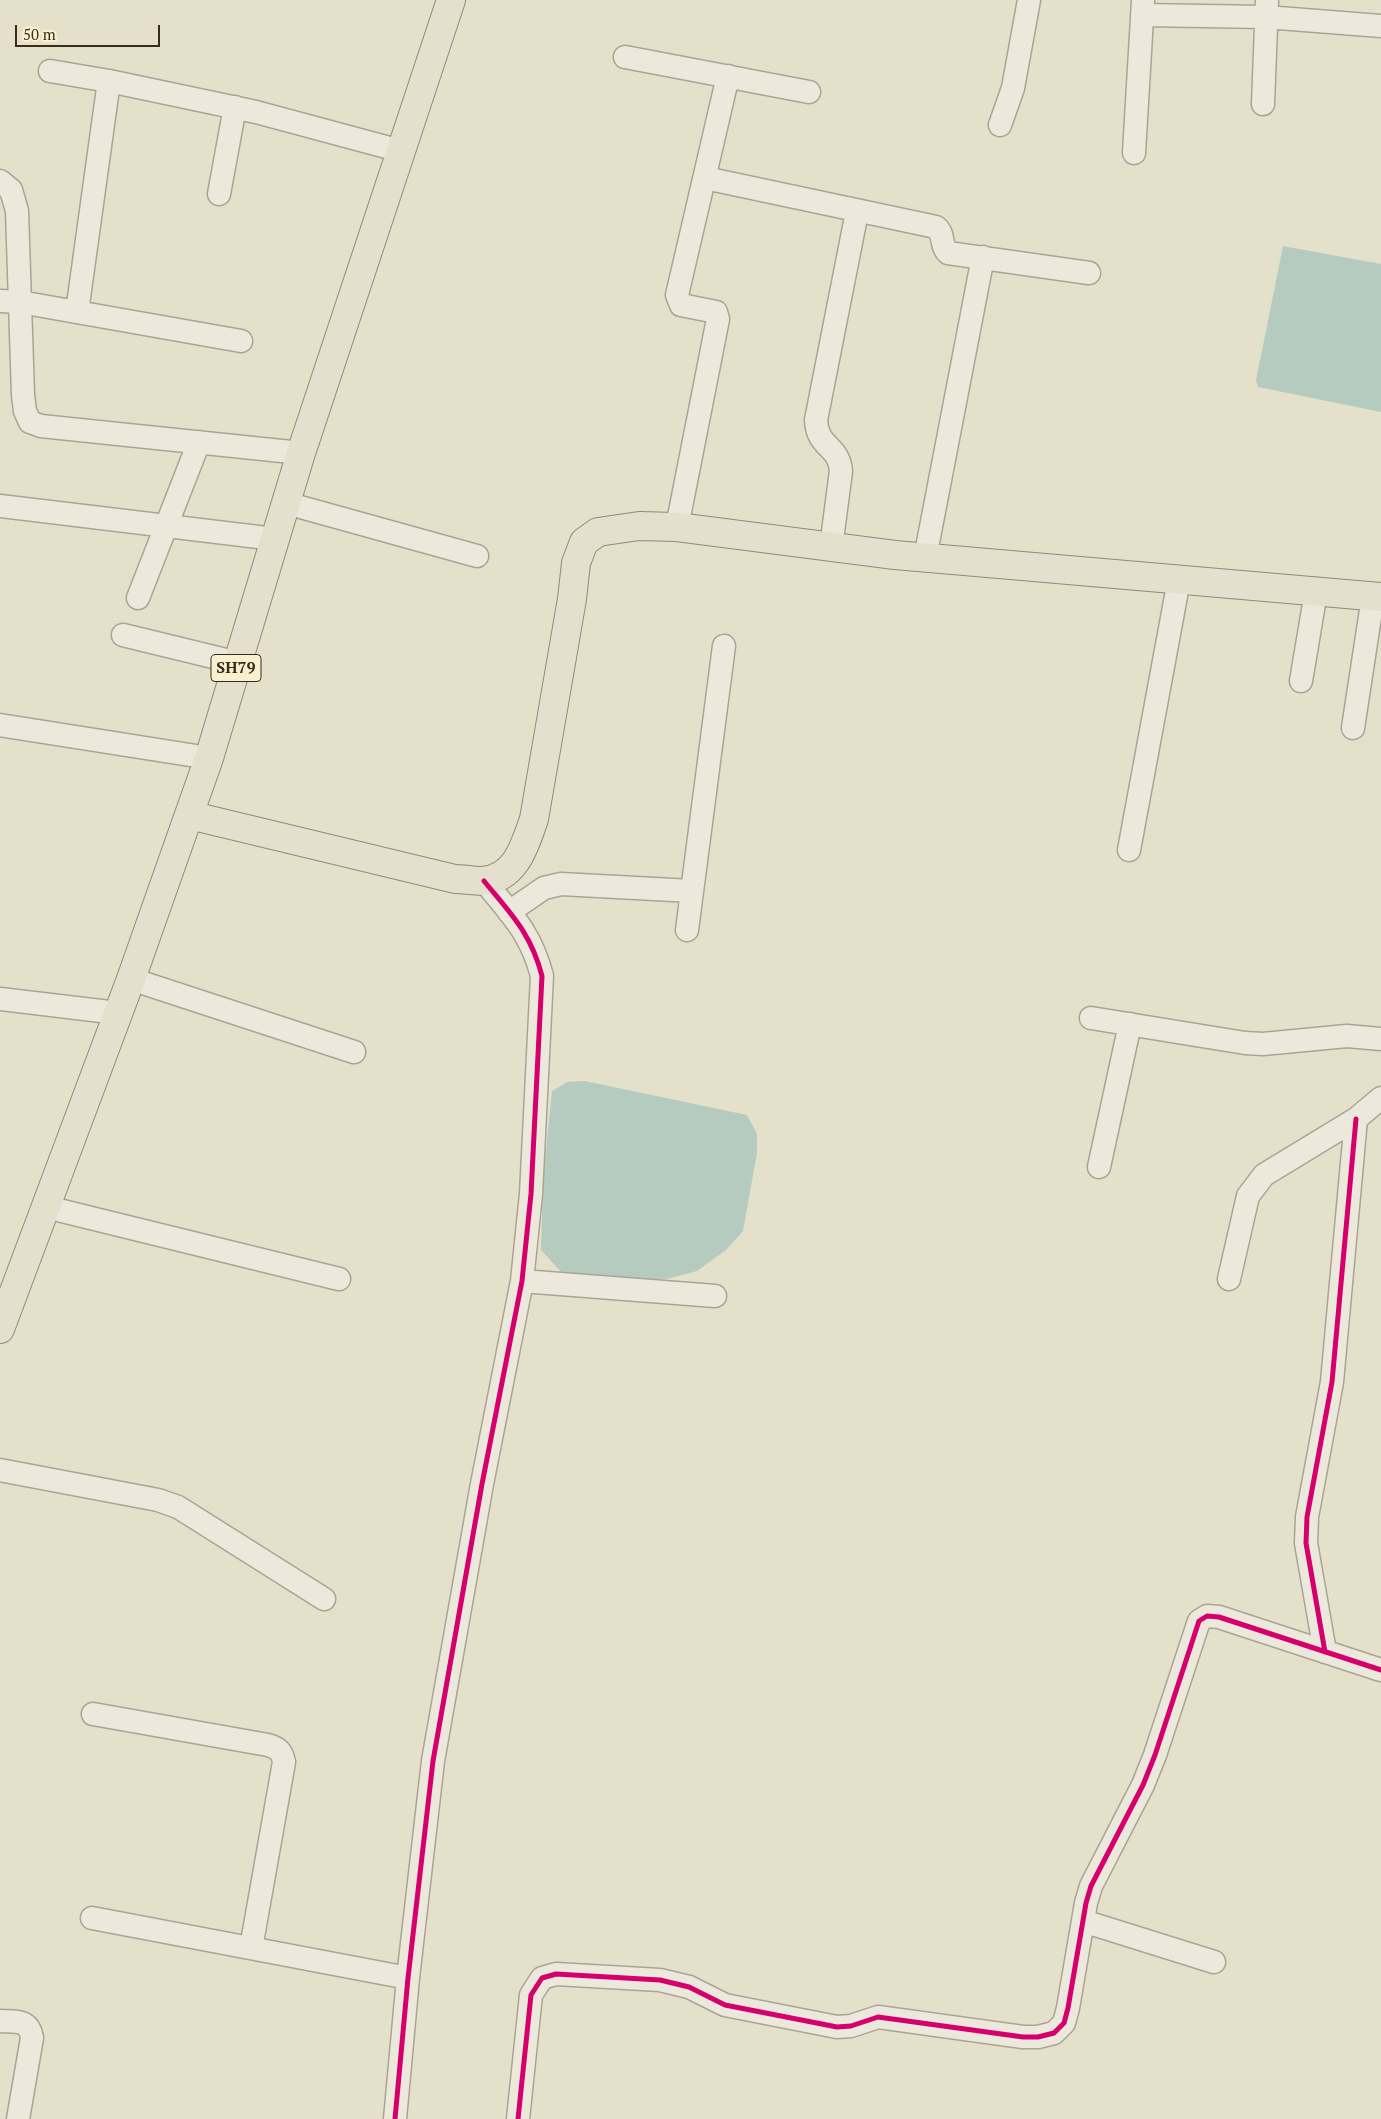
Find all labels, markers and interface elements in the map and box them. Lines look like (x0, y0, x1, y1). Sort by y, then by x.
scale bar (18, 15, 162, 47)
text: 50 m (23, 24, 56, 44)
road number: SH79 (211, 654, 261, 681)

